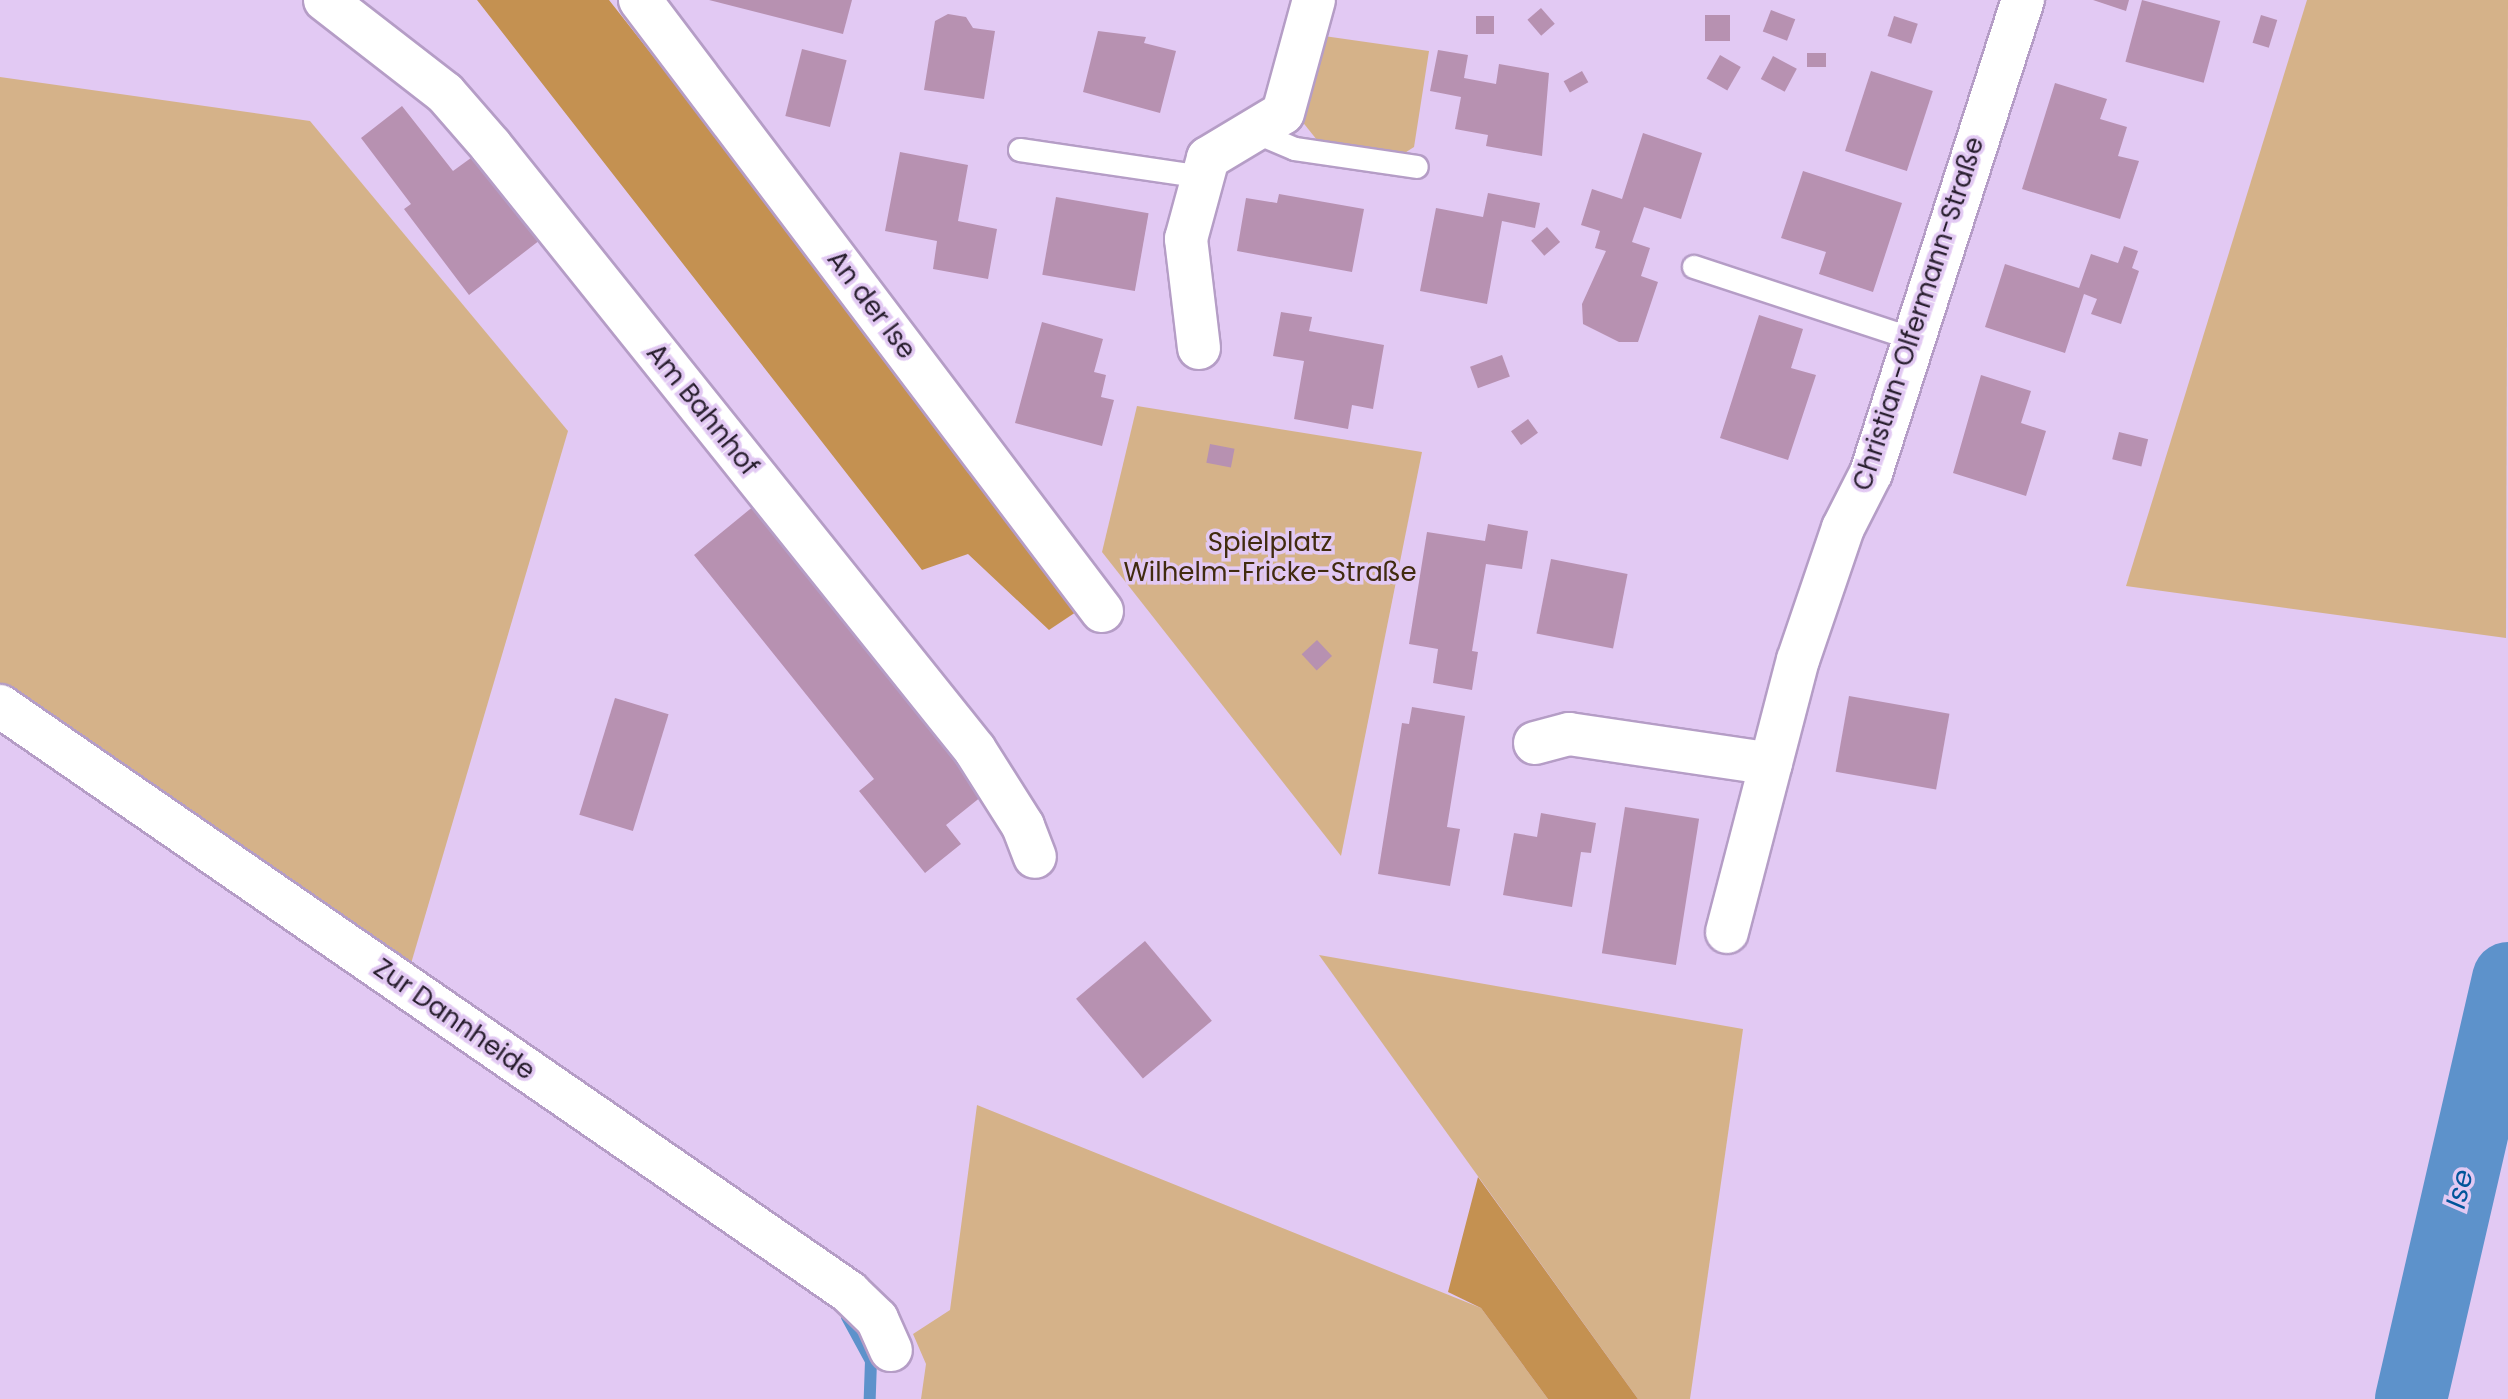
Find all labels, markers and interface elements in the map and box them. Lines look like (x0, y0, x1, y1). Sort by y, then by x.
street label: Christian-Olfermann-Straße (1847, 133, 1991, 495)
street label: An der Ise (820, 245, 922, 365)
street label: Am Bahnhof (640, 338, 764, 482)
park label: Spielplatz Wilhelm-Fricke-Straße (1123, 527, 1417, 588)
street label: Zur Dannheide (367, 953, 541, 1087)
water label: Ise (2439, 1166, 2481, 1212)

